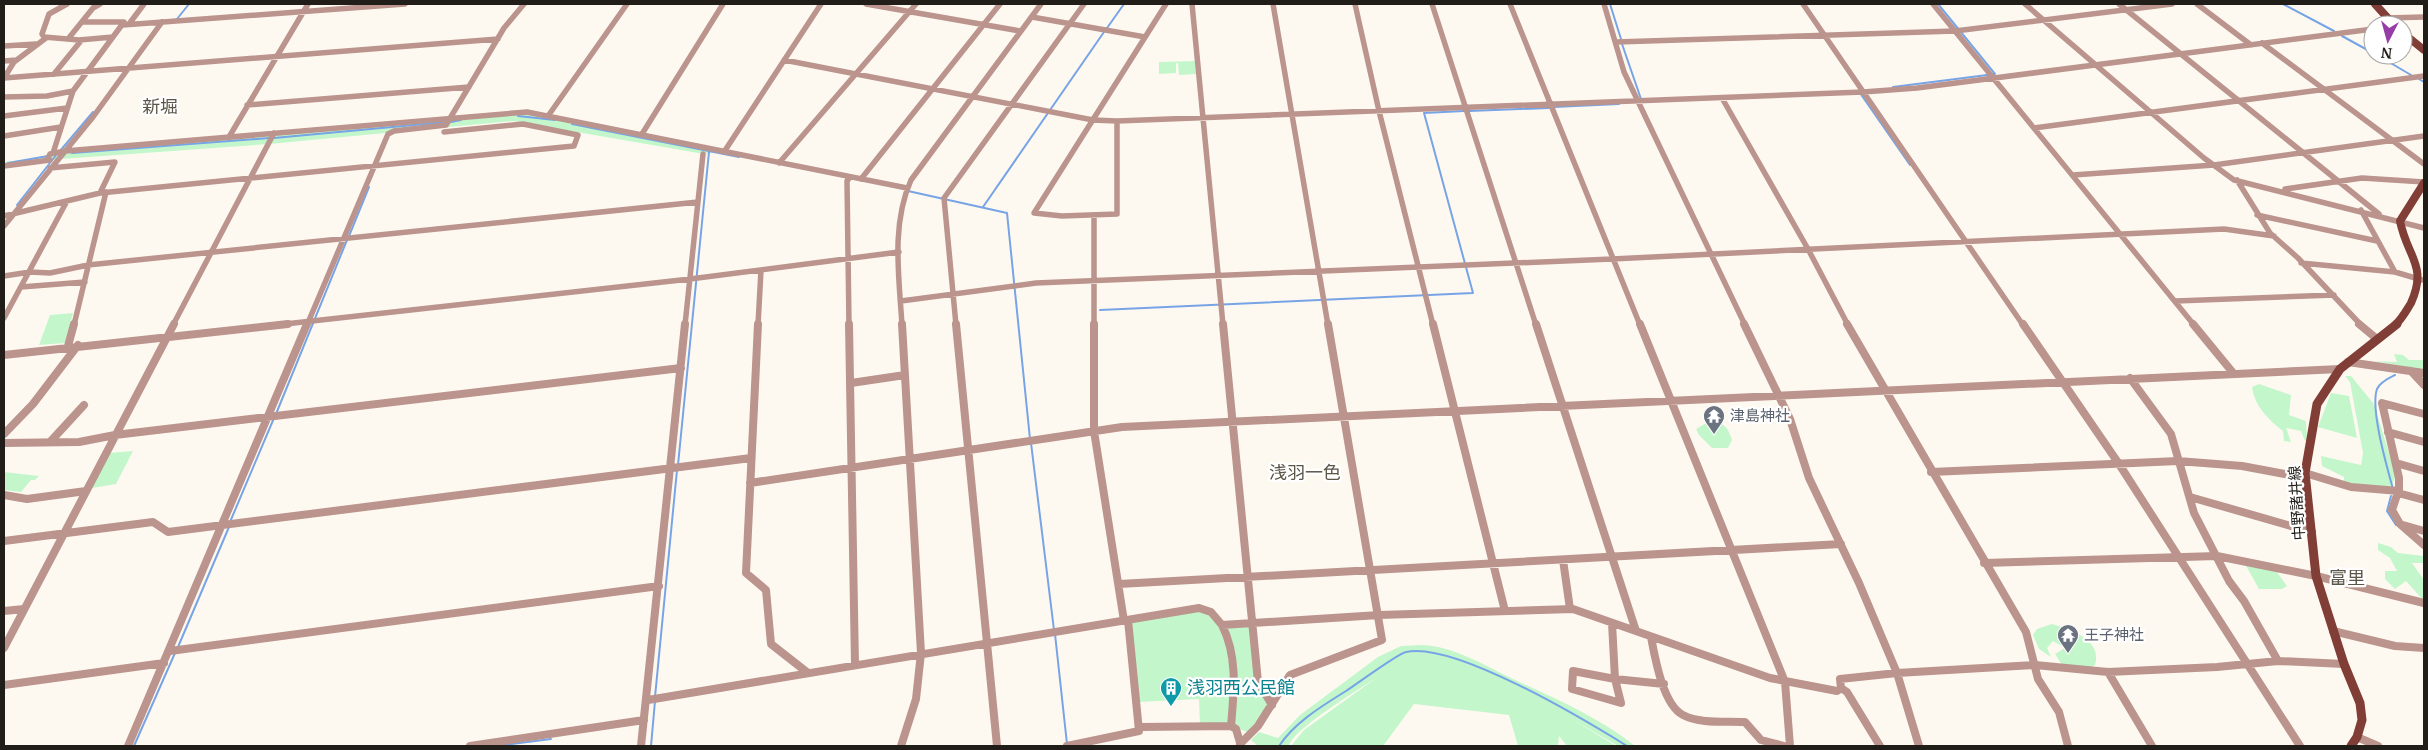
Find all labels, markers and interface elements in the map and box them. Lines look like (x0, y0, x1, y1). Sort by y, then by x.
north arrow (2363, 15, 2413, 65)
text: N (2380, 43, 2393, 62)
district label: 新堀 (142, 95, 178, 118)
temple icon: 津島神社 (1702, 404, 1726, 435)
place label: 津島神社 (1730, 406, 1790, 425)
district label: 浅羽一色 (1269, 461, 1341, 484)
street label: 中野諸井線 (2284, 465, 2309, 541)
district label: 富里 (2329, 566, 2365, 589)
temple icon: 王子神社 (2056, 623, 2080, 654)
place label: 王子神社 (2084, 625, 2144, 644)
building icon: 浅羽西公民館 (1159, 676, 1183, 707)
place label: 浅羽西公民館 (1187, 676, 1295, 699)

